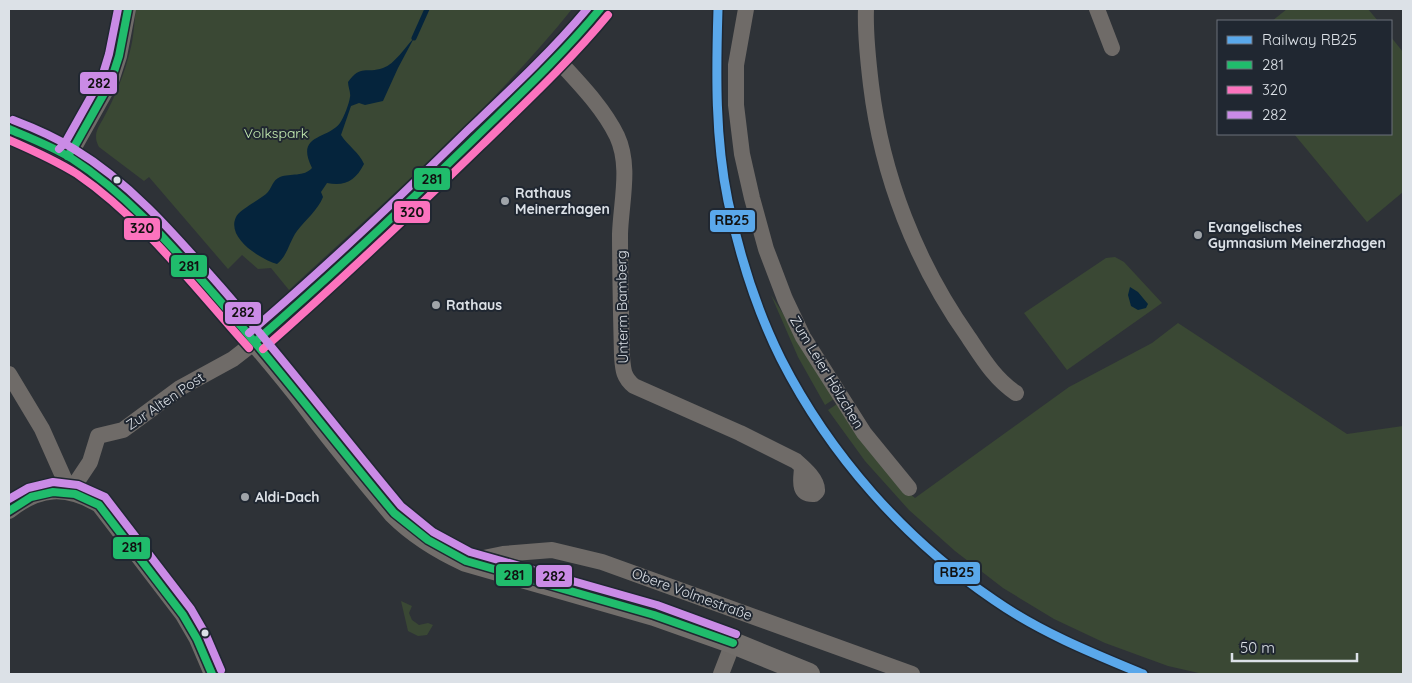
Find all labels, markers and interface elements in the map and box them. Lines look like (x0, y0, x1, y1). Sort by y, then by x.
legend (1217, 20, 1392, 135)
text: Railway RB25 (1262, 30, 1357, 49)
text: 281 (1262, 55, 1284, 74)
line badge: 282 (79, 71, 118, 95)
text: 282 (87, 74, 111, 92)
text: 320 (1262, 80, 1287, 99)
text: 282 (1262, 105, 1287, 124)
park label: Volkspark (244, 124, 308, 142)
line badge: 281 (413, 167, 451, 191)
text: 281 (421, 170, 443, 188)
unlabelled marker (112, 175, 122, 185)
place label: Rathaus Meinerzhagen (515, 184, 610, 218)
marker: Rathaus Meinerzhagen (499, 195, 511, 207)
line badge: 320 (393, 200, 431, 224)
text: 320 (400, 203, 424, 221)
line badge: RB25 (709, 209, 756, 233)
text: RB25 (715, 211, 749, 229)
line badge: 320 (123, 217, 161, 241)
place label: Evangelisches Gymnasium Meinerzhagen (1208, 218, 1386, 252)
text: 320 (130, 219, 154, 237)
marker: Evangelisches Gymnasium Meinerzhagen (1192, 229, 1204, 241)
street label: Unterm Bamberg (612, 250, 632, 364)
line badge: 281 (170, 254, 208, 278)
text: 281 (178, 257, 200, 275)
place label: Rathaus (446, 296, 502, 314)
marker: Rathaus (430, 299, 442, 311)
line badge: 282 (224, 301, 262, 325)
text: 282 (231, 303, 255, 321)
street label: Zum Leier Hölzchen (786, 312, 868, 432)
street label: Zur Alten Post (122, 368, 208, 434)
place label: Aldi-Dach (255, 488, 320, 506)
marker: Aldi-Dach (239, 491, 251, 503)
line badge: 281 (112, 536, 151, 560)
text: 281 (121, 538, 143, 556)
line badge: RB25 (933, 561, 981, 585)
line badge: 281 (495, 563, 533, 587)
text: RB25 (940, 563, 974, 581)
line badge: 282 (535, 564, 573, 588)
street label: Obere Volmestraße (629, 564, 755, 624)
text: 281 (503, 566, 525, 584)
text: 282 (542, 567, 566, 585)
unlabelled marker (200, 628, 210, 638)
scale bar (1232, 630, 1357, 662)
text: 50 m (1240, 638, 1275, 657)

